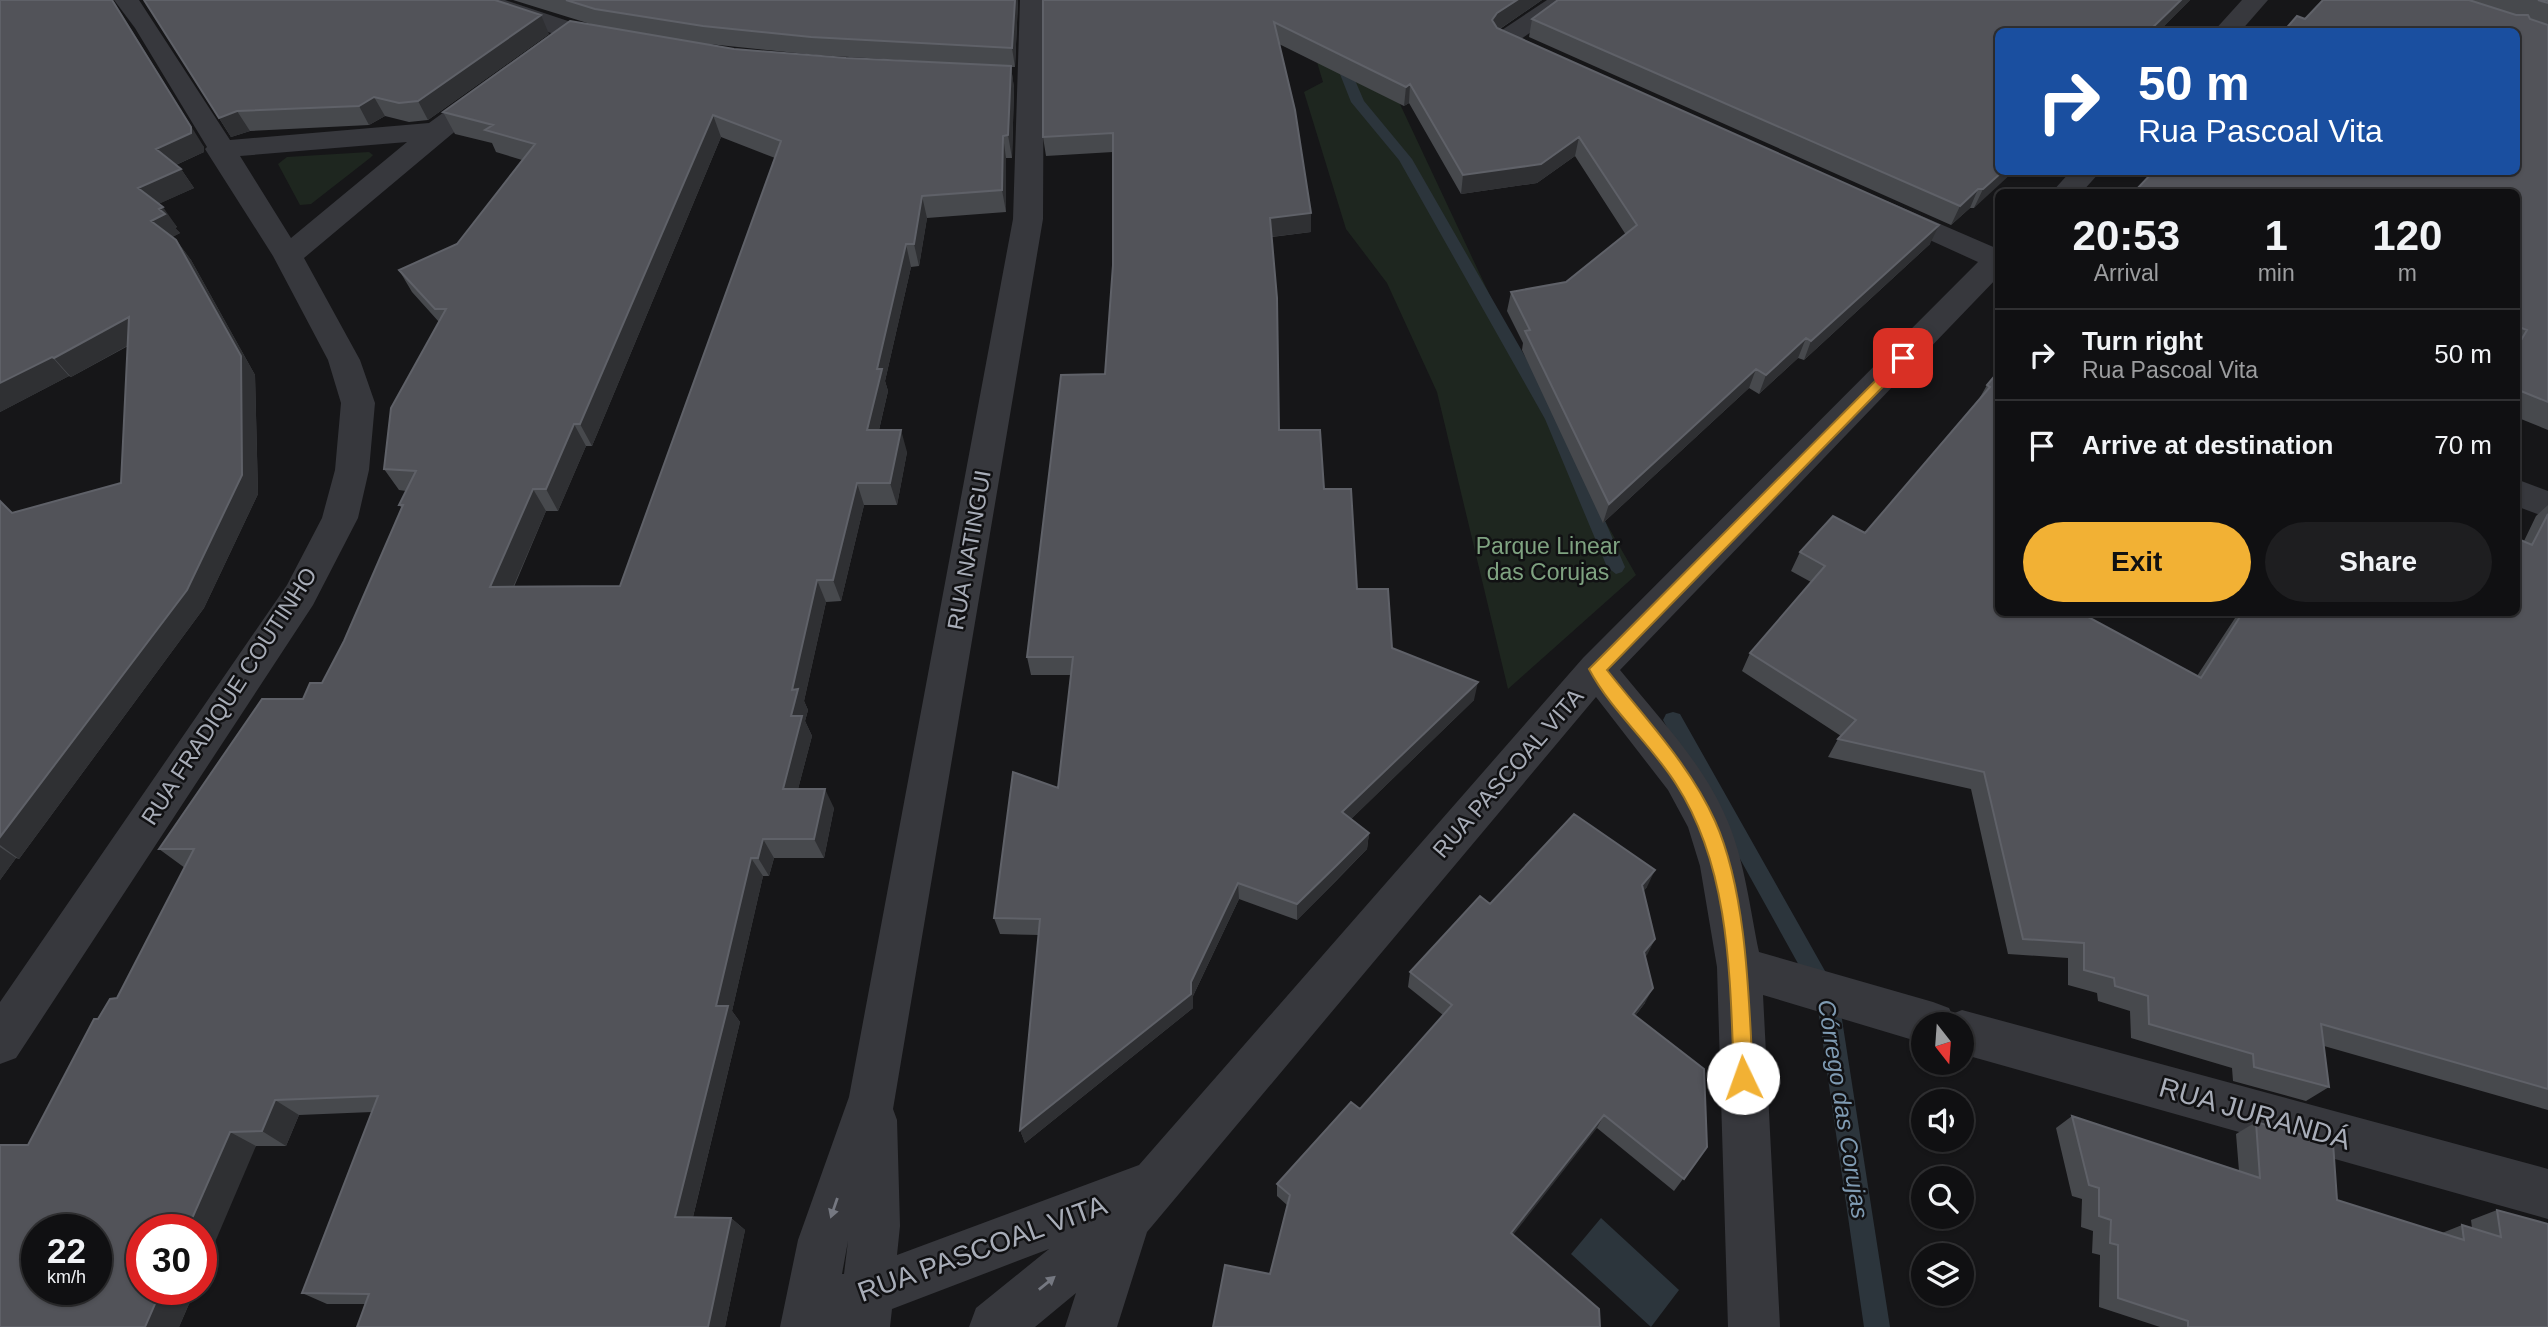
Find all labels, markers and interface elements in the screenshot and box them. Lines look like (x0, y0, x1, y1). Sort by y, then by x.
icon: right (2023, 56, 2114, 147)
text: 50 m (2138, 56, 2250, 110)
text: Rua Pascoal Vita (2138, 113, 2383, 149)
text: 20:53 (2073, 212, 2180, 259)
text: 1 (2264, 212, 2288, 259)
text: 120 (2372, 212, 2442, 259)
text: Arrival (2094, 260, 2159, 286)
text: min (2258, 260, 2295, 286)
text: m (2398, 260, 2417, 286)
text: Turn right (2082, 326, 2203, 356)
pin (1873, 328, 1933, 388)
icon: right (2023, 336, 2061, 374)
icon: arrive (1884, 339, 1922, 377)
text: 50 m (2434, 339, 2492, 369)
text: Rua Pascoal Vita (2082, 357, 2258, 383)
icon: arrive (2023, 427, 2061, 465)
text: Arrive at destination (2082, 430, 2333, 460)
text: 70 m (2434, 430, 2492, 460)
street label: RUA NATINGUI (942, 468, 996, 632)
button: Exit (2023, 522, 2251, 602)
button: Share (2265, 522, 2492, 602)
park label: Parque Linear das Corujas (1476, 533, 1621, 585)
street label: RUA FRADIQUE COUTINHO (136, 562, 322, 830)
street label: RUA PASCOAL VITA (1427, 683, 1589, 863)
water label: Córrego das Corujas (1813, 997, 1874, 1220)
north arrow (1911, 1012, 1974, 1074)
map controls (1911, 1012, 1974, 1306)
position arrow (1706, 1041, 1780, 1115)
street label: RUA JURANDÁ (2156, 1071, 2354, 1156)
button: sound (1911, 1089, 1974, 1152)
button: search (1911, 1166, 1974, 1229)
street label: RUA PASCOAL VITA (854, 1189, 1111, 1308)
one-way arrow (828, 1198, 839, 1219)
speed limit sign: 30 (126, 1214, 217, 1305)
text: 22 (47, 1231, 86, 1270)
button: layers (1911, 1243, 1974, 1306)
text: km/h (47, 1267, 86, 1287)
one-way arrow (1037, 1275, 1055, 1290)

